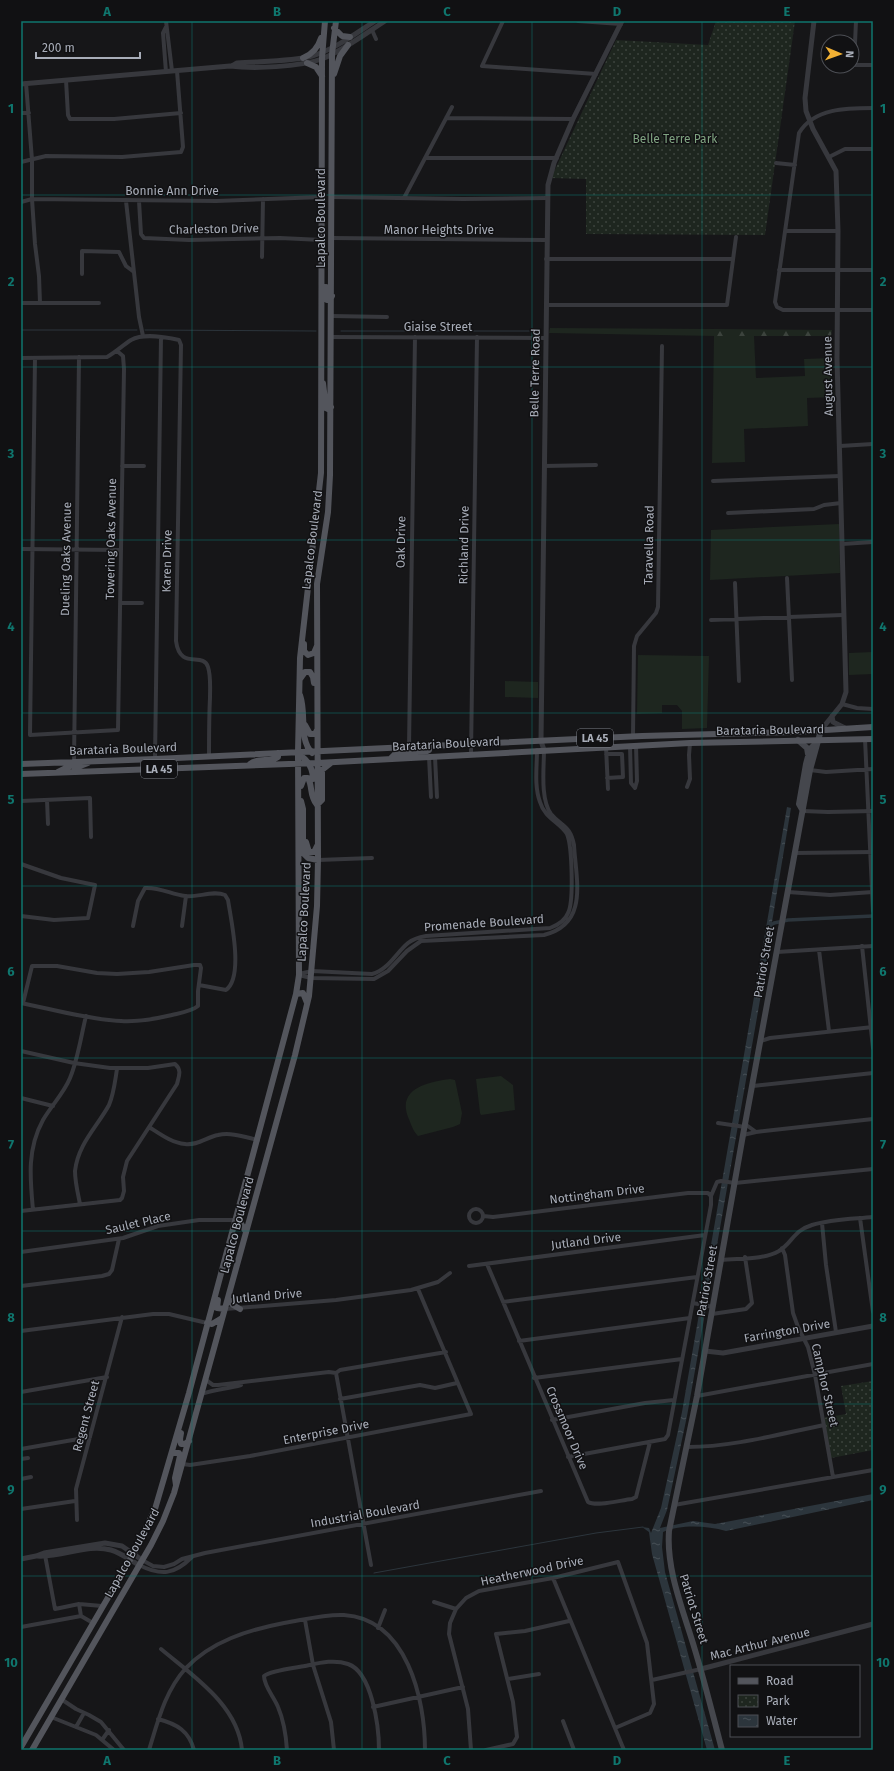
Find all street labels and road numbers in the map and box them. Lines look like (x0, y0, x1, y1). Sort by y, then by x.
street label: Lapalco Boulevard (314, 168, 328, 268)
street label: Bonnie Ann Drive (125, 184, 219, 198)
street label: Charleston Drive (169, 221, 259, 237)
street label: Manor Heights Drive (384, 223, 494, 237)
street label: Giaise Street (404, 320, 473, 334)
street label: Belle Terre Road (527, 328, 543, 418)
street label: August Avenue (820, 336, 836, 416)
street label: Towering Oaks Avenue (103, 478, 119, 600)
street label: Lapalco Boulevard (299, 490, 325, 590)
street label: Dueling Oaks Avenue (58, 502, 74, 616)
street label: Richland Drive (456, 505, 472, 585)
street label: Taravella Road (641, 505, 657, 585)
street label: Oak Drive (394, 516, 408, 568)
street label: Karen Drive (159, 530, 175, 592)
street label: Barataria Boulevard (716, 722, 824, 738)
road number: LA 45 (577, 729, 613, 747)
street label: Barataria Boulevard (392, 734, 500, 754)
street label: Barataria Boulevard (69, 740, 177, 758)
road number: LA 45 (141, 760, 177, 778)
street label: Lapalco Boulevard (294, 862, 314, 962)
street label: Promenade Boulevard (424, 912, 544, 934)
street label: Patriot Street (751, 925, 777, 999)
street label: Lapalco Boulevard (217, 1175, 257, 1275)
street label: Nottingham Drive (549, 1181, 645, 1207)
street label: Saulet Place (104, 1209, 172, 1237)
street label: Jutland Drive (550, 1230, 622, 1252)
street label: Patriot Street (694, 1244, 720, 1318)
street label: Jutland Drive (231, 1286, 303, 1306)
street label: Farrington Drive (743, 1317, 831, 1345)
street label: Camphor Street (809, 1342, 842, 1429)
street label: Regent Street (70, 1378, 102, 1453)
street label: Crossmoor Drive (543, 1384, 591, 1472)
street label: Enterprise Drive (282, 1417, 370, 1447)
street label: Industrial Boulevard (309, 1497, 421, 1531)
street label: Lapalco Boulevard (102, 1506, 162, 1600)
street label: Heatherwood Drive (479, 1553, 585, 1589)
street label: Patriot Street (677, 1572, 711, 1646)
street label: Mac Arthur Avenue (709, 1625, 811, 1663)

